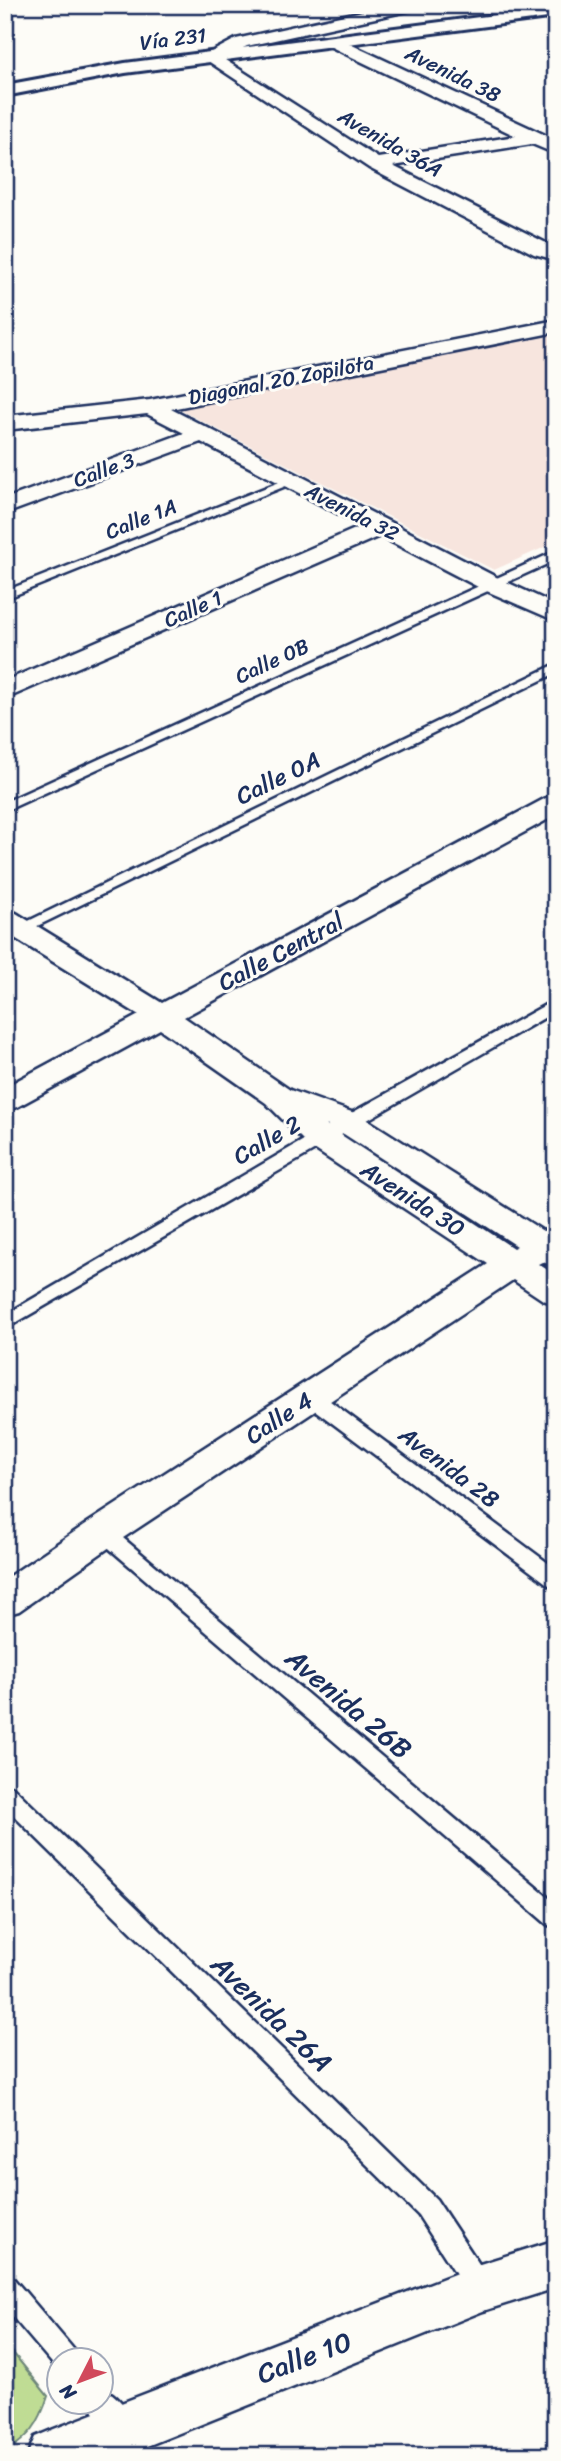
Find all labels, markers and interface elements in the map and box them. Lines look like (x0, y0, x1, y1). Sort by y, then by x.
street label: Vía 231 (137, 16, 209, 62)
street label: Avenida 38 (398, 34, 508, 114)
street label: Avenida 36A (330, 97, 450, 188)
street label: Diagonal 20 Zopilota (185, 343, 378, 417)
street label: Calle 3 (68, 441, 141, 499)
street label: Avenida 32 (297, 471, 406, 552)
street label: Calle 1A (99, 487, 183, 551)
street label: Calle 1 (157, 579, 229, 639)
street label: Calle 0B (228, 627, 316, 695)
street label: Calle 0A (228, 739, 328, 817)
street label: Calle Central (210, 901, 353, 1003)
street label: Calle 2 (225, 1103, 309, 1176)
street label: Avenida 30 (351, 1149, 474, 1249)
street label: Calle 4 (236, 1380, 322, 1456)
street label: Avenida 28 (388, 1414, 509, 1519)
street label: Avenida 26B (273, 1634, 424, 1772)
street label: Avenida 26A (198, 1941, 344, 2085)
street label: Calle 10 (249, 2317, 359, 2398)
north arrow (46, 2346, 116, 2416)
text: N (51, 2375, 85, 2409)

